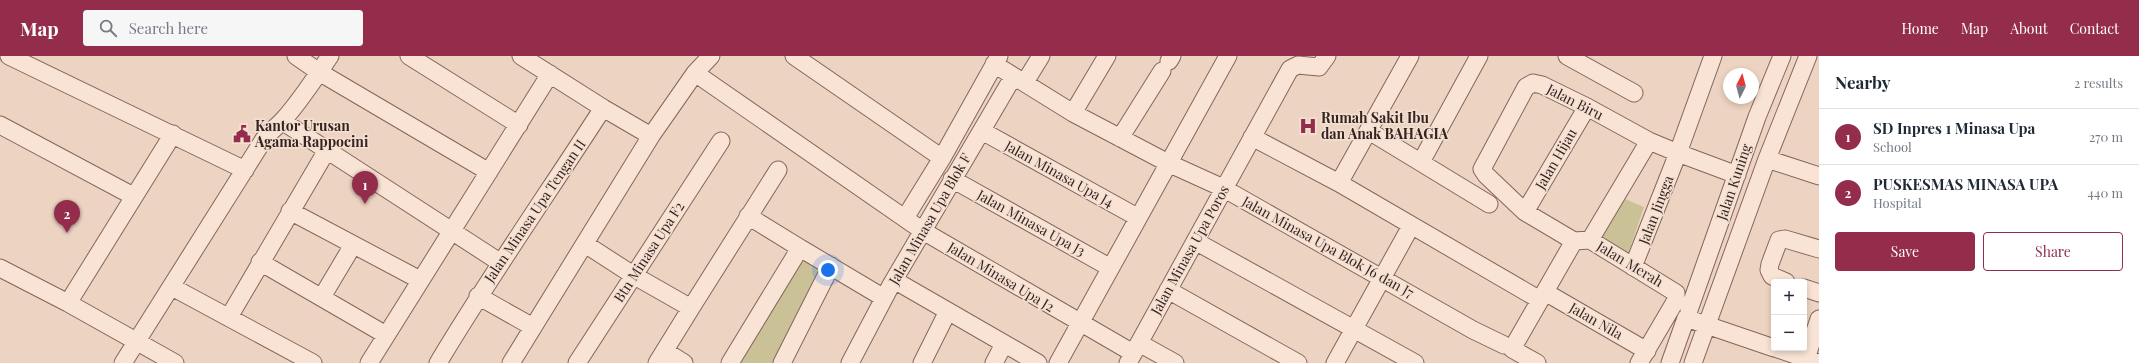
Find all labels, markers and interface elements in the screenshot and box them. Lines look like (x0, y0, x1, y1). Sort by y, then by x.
search box (83, 10, 363, 46)
text: Map (20, 15, 59, 41)
icon: search (97, 17, 119, 39)
text: Search here (129, 18, 208, 38)
text: Home (1901, 19, 1939, 38)
text: Map (1961, 19, 1988, 38)
text: About (2010, 19, 2048, 38)
text: Contact (2070, 19, 2119, 38)
north arrow (1723, 68, 1759, 104)
text: Nearby (1835, 71, 1890, 93)
text: 2 results (2074, 74, 2123, 91)
street label: Jalan Biru (1543, 79, 1607, 124)
place label: Rumah Sakit Ibu dan Anak BAHAGIA (1321, 108, 1449, 143)
place label: Kantor Urusan Agama Rappocini (254, 116, 369, 151)
hospital icon: Rumah Sakit Ibu dan Anak BAHAGIA (1298, 116, 1318, 136)
text: SD Inpres 1 Minasa Upa (1873, 118, 2035, 138)
public building icon: Kantor Urusan Agama Rappocini (232, 124, 252, 144)
street label: Jalan Hijau (1530, 125, 1581, 194)
text: 1 (1846, 128, 1850, 145)
text: 270 m (2089, 128, 2123, 145)
street label: Jalan Minasa Upa Tengan II (479, 135, 590, 287)
street label: Jalan Minasa Upa J4 (1001, 135, 1117, 211)
text: School (1873, 138, 1912, 155)
street label: Jalan Kuning (1711, 141, 1756, 223)
street label: Jalan Minasa Upa Blok F (884, 149, 975, 289)
pin: 1 (352, 171, 378, 204)
street label: Jalan Jingga (1633, 173, 1677, 248)
text: PUSKESMAS MINASA UPA (1873, 174, 2058, 194)
street label: Jalan Minasa Upa Poros (1145, 181, 1233, 319)
street label: Jalan Minasa Upa J3 (973, 184, 1089, 260)
text: 2 (1845, 184, 1851, 201)
text: 440 m (2088, 184, 2123, 201)
street label: Jalan Minasa Upa Blok J6 dan J7 (1238, 191, 1418, 302)
text: Hospital (1873, 194, 1922, 211)
street label: Btn Minasa Upa F2 (609, 198, 688, 306)
pin: 2 (54, 200, 80, 233)
button: Save (1835, 232, 1975, 271)
button: Share (1983, 232, 2123, 271)
street label: Jalan Merah (1593, 236, 1668, 291)
street label: Jalan Minasa Upa J2 (944, 237, 1058, 316)
your location (818, 260, 838, 280)
map controls (1771, 279, 1807, 351)
button: + (1771, 279, 1807, 315)
street label: Jalan Nila (1565, 297, 1626, 344)
button: − (1771, 315, 1807, 351)

